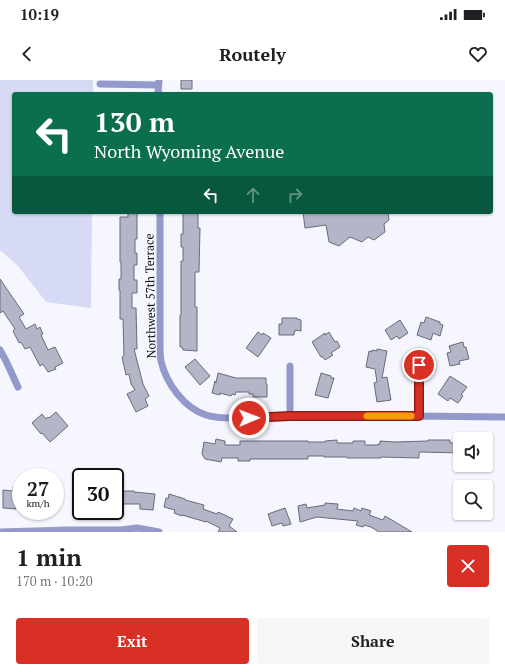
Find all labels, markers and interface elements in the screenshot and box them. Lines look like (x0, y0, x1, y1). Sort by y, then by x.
text: 10:19 (20, 4, 59, 24)
text: Routely (219, 42, 286, 66)
icon: back (16, 43, 38, 65)
icon: heart (467, 43, 489, 65)
text: 130 m (94, 103, 175, 140)
icon: left (28, 108, 80, 160)
text: North Wyoming Avenue (94, 139, 284, 163)
icon: left (200, 184, 222, 206)
icon: ahead (242, 184, 264, 206)
icon: right (284, 184, 306, 206)
street label: Northwest 57th Terrace (141, 233, 159, 359)
pin (402, 348, 436, 382)
icon: arrive (408, 354, 430, 376)
position arrow (228, 397, 270, 439)
map controls (453, 432, 493, 520)
button: sound (453, 432, 493, 472)
speed limit sign: 30 (72, 468, 124, 520)
text: 27 (27, 475, 49, 502)
button: search (453, 480, 493, 520)
text: km/h (26, 497, 50, 510)
text: 1 min (16, 541, 82, 573)
button: close (447, 545, 489, 587)
text: 170 m · 10:20 (16, 572, 93, 590)
button: Exit (16, 618, 249, 664)
button: Share (257, 618, 489, 664)

